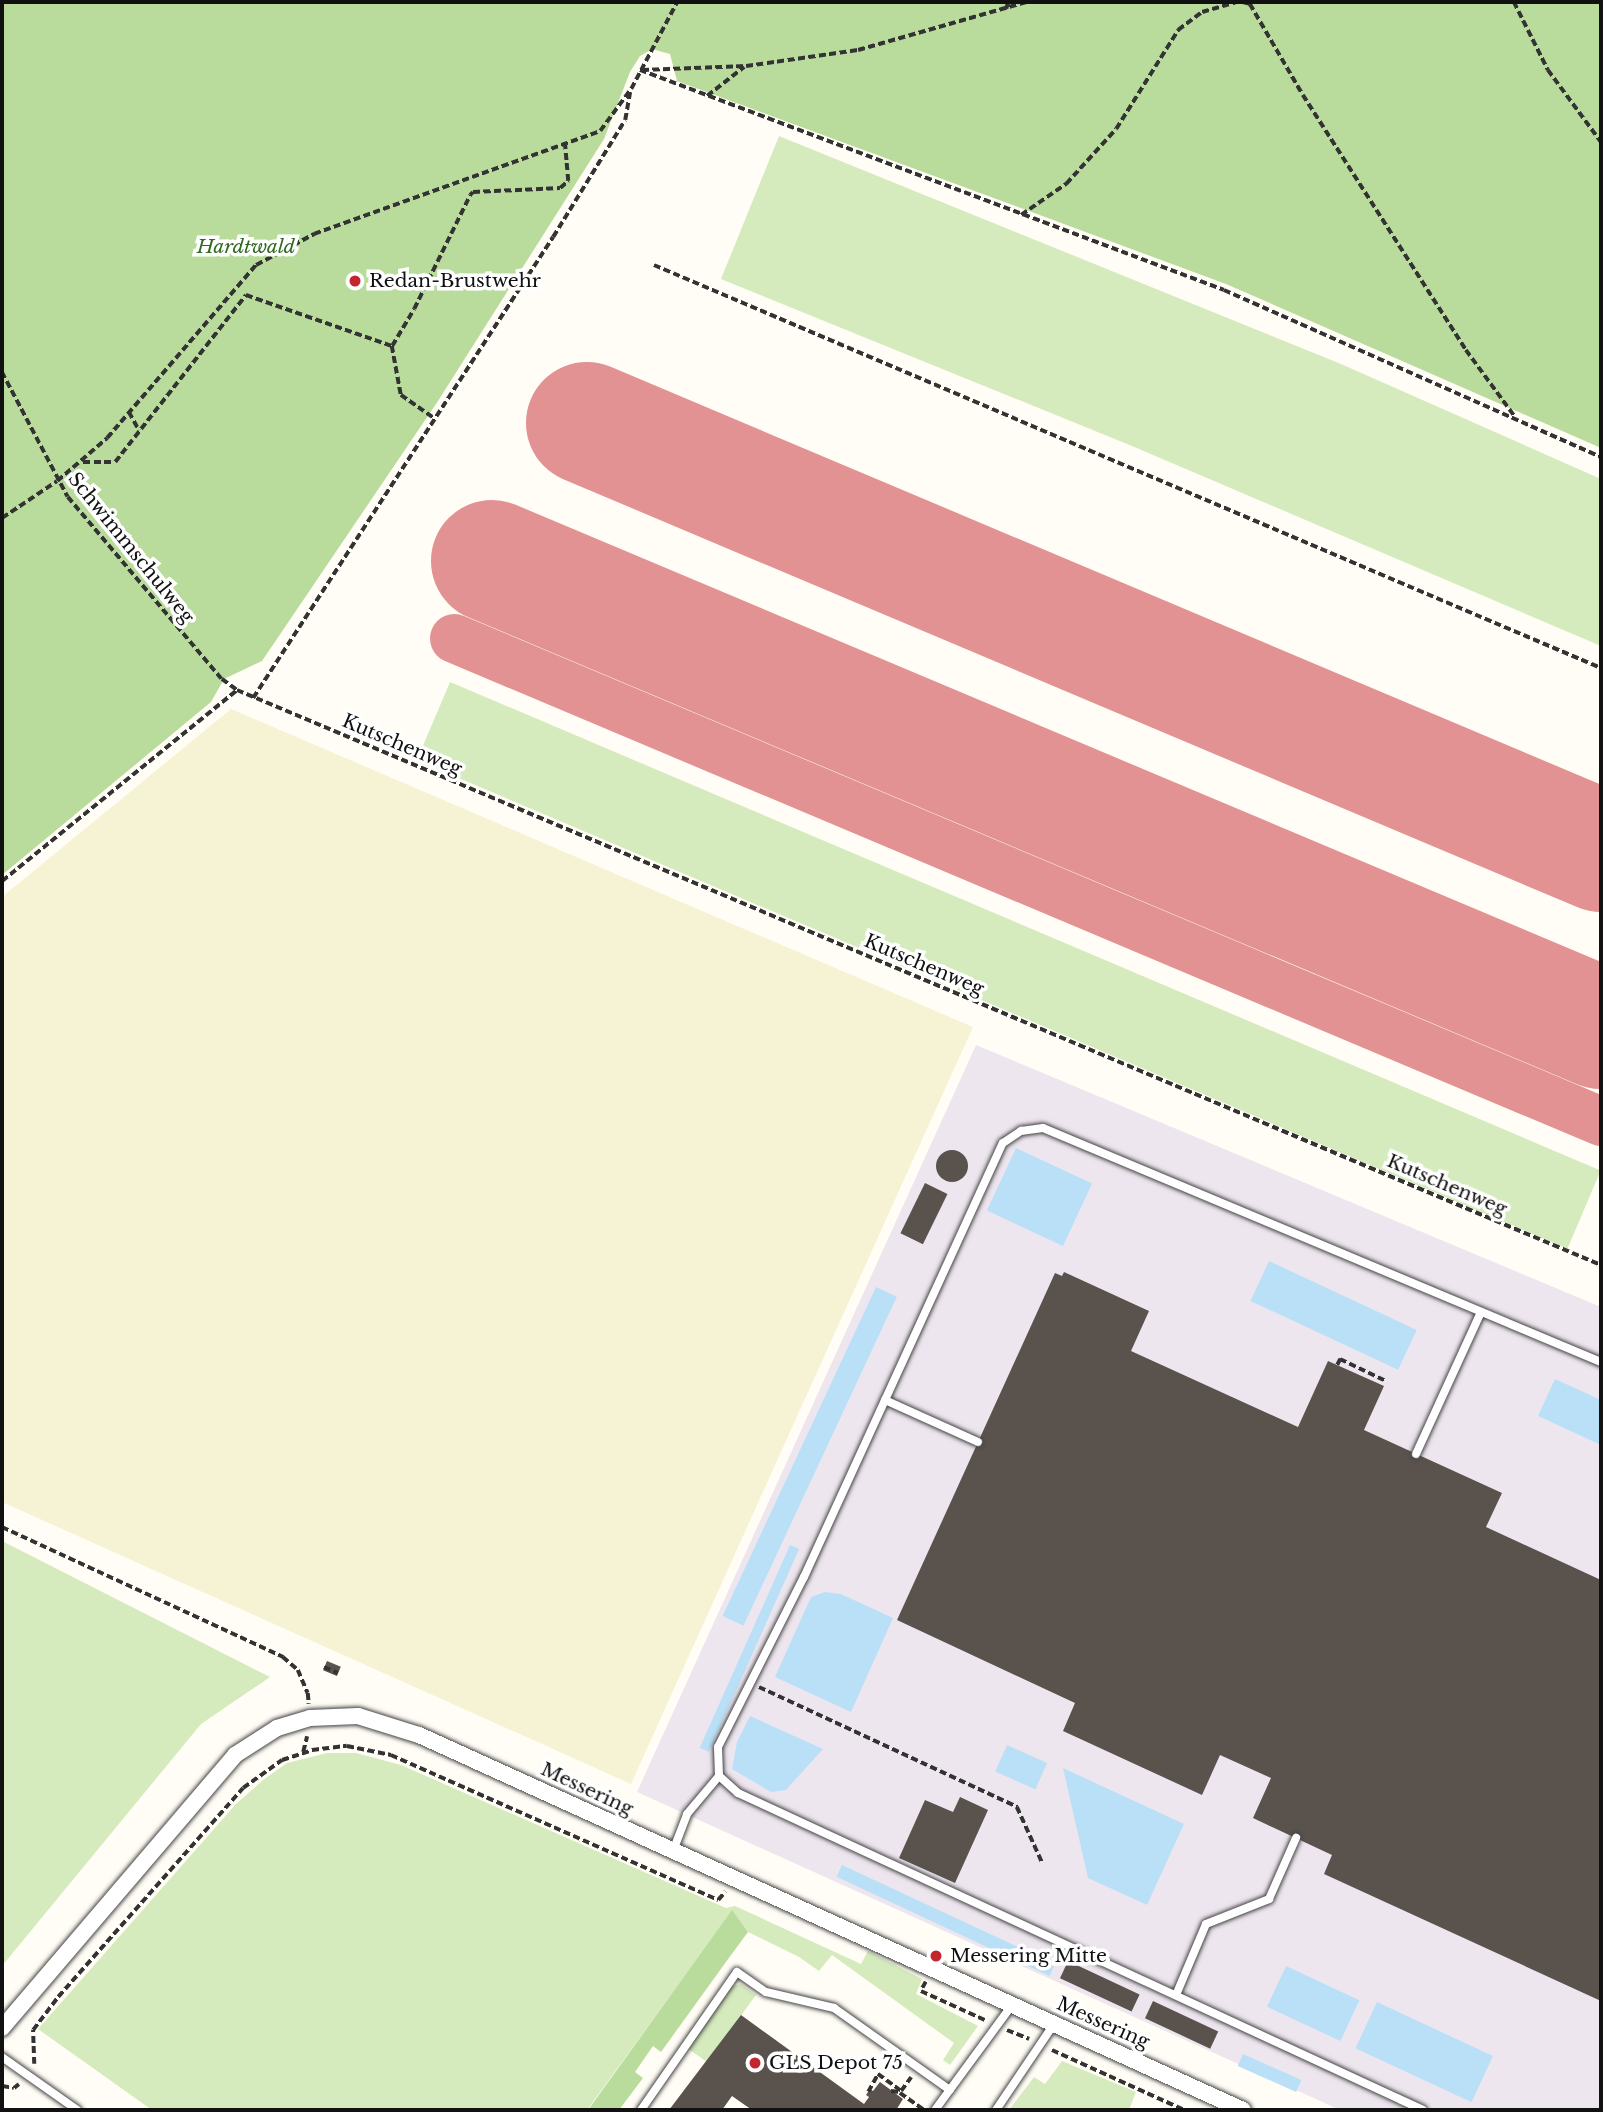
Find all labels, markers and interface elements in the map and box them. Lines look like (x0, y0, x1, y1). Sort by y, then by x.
park label: Hardtwald (197, 236, 295, 258)
place label: Redan-Brustwehr (369, 270, 541, 292)
marker: Redan-Brustwehr (347, 273, 363, 289)
street label: Schwimmschulweg (63, 468, 199, 628)
street label: Kutschenweg (339, 709, 465, 781)
street label: Kutschenweg (861, 929, 987, 1001)
street label: Kutschenweg (1384, 1149, 1510, 1221)
street label: Messering (537, 1758, 637, 1820)
place label: Messering Mitte (950, 1945, 1107, 1967)
marker: Messering Mitte (928, 1948, 944, 1964)
street label: Messering (1053, 1992, 1153, 2054)
place label: GLS Depot 75 (769, 2052, 903, 2074)
marker: GLS Depot 75 (747, 2055, 763, 2071)

